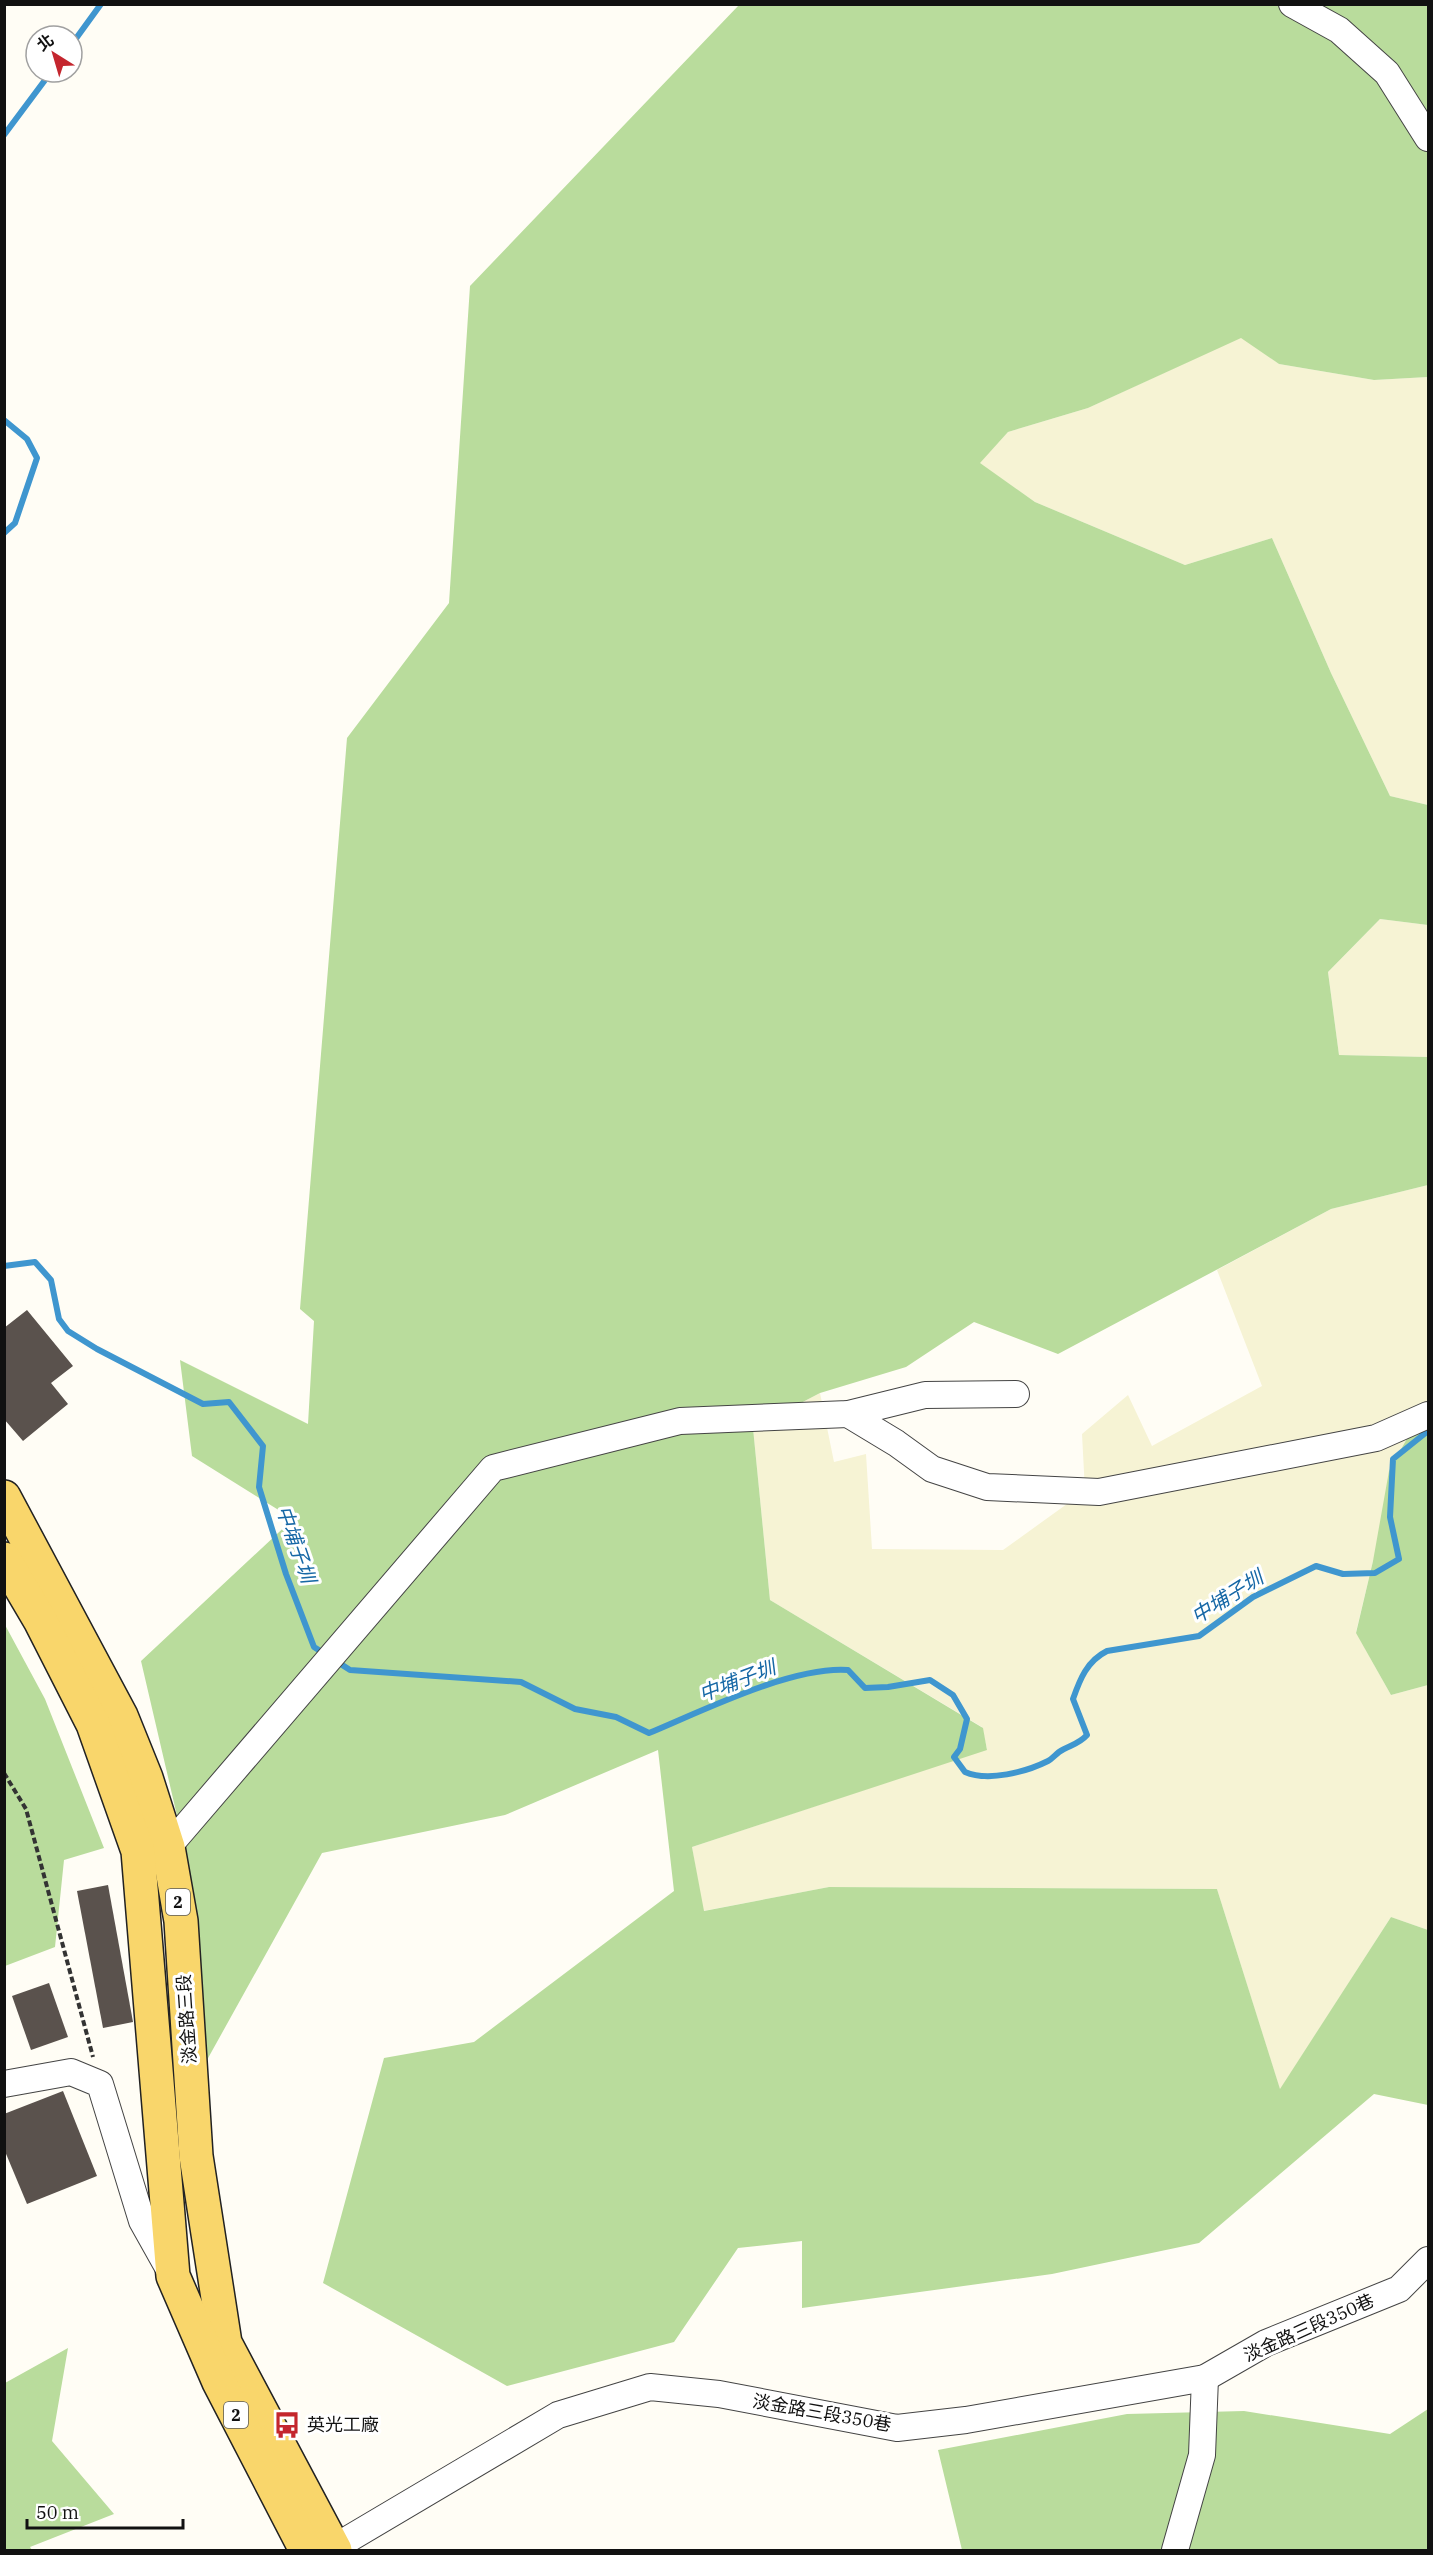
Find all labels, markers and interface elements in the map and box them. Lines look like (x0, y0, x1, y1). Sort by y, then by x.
north arrow (24, 24, 84, 84)
text: 北 (33, 29, 57, 55)
water label: 中埔子圳 (271, 1502, 323, 1589)
water label: 中埔子圳 (1186, 1562, 1270, 1629)
water label: 中埔子圳 (695, 1653, 782, 1707)
road number: 2 (166, 1889, 190, 1915)
street label: 淡金路三段 (172, 1973, 201, 2065)
street label: 淡金路三段350巷 (1240, 2288, 1378, 2367)
street label: 淡金路三段350巷 (751, 2389, 893, 2436)
road number: 2 (224, 2402, 248, 2428)
bus stop icon: 英光工廠 (272, 2410, 302, 2440)
place label: 英光工廠 (307, 2413, 379, 2436)
scale bar (27, 2492, 183, 2530)
text: 50 m (36, 2501, 79, 2524)

